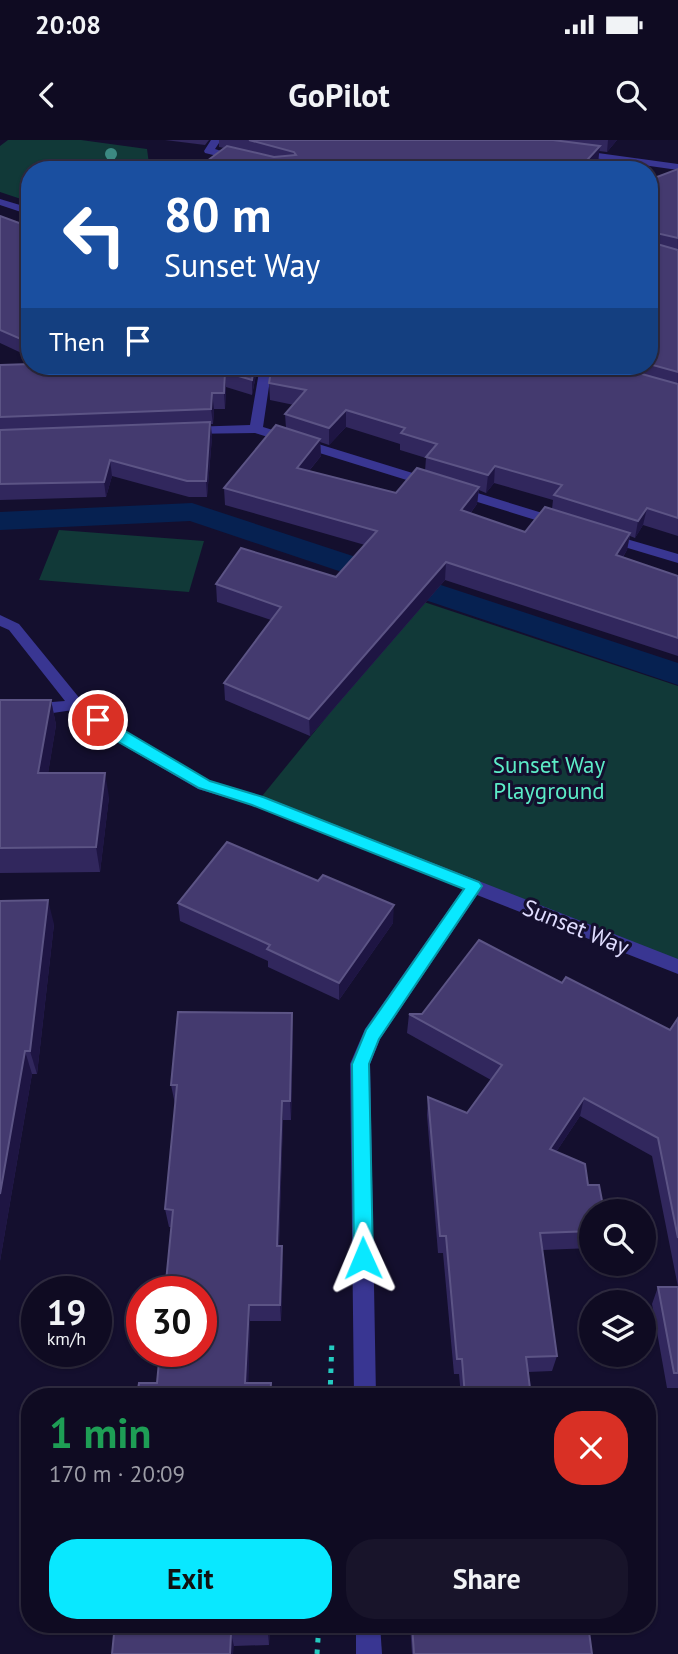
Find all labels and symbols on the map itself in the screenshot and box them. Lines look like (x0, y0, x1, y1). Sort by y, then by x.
pin (68, 690, 128, 750)
park label: Sunset Way Playground (493, 750, 605, 805)
street label: Sunset Way (519, 892, 634, 961)
position arrow (326, 1221, 400, 1295)
speed limit sign: 30 (126, 1276, 217, 1367)

